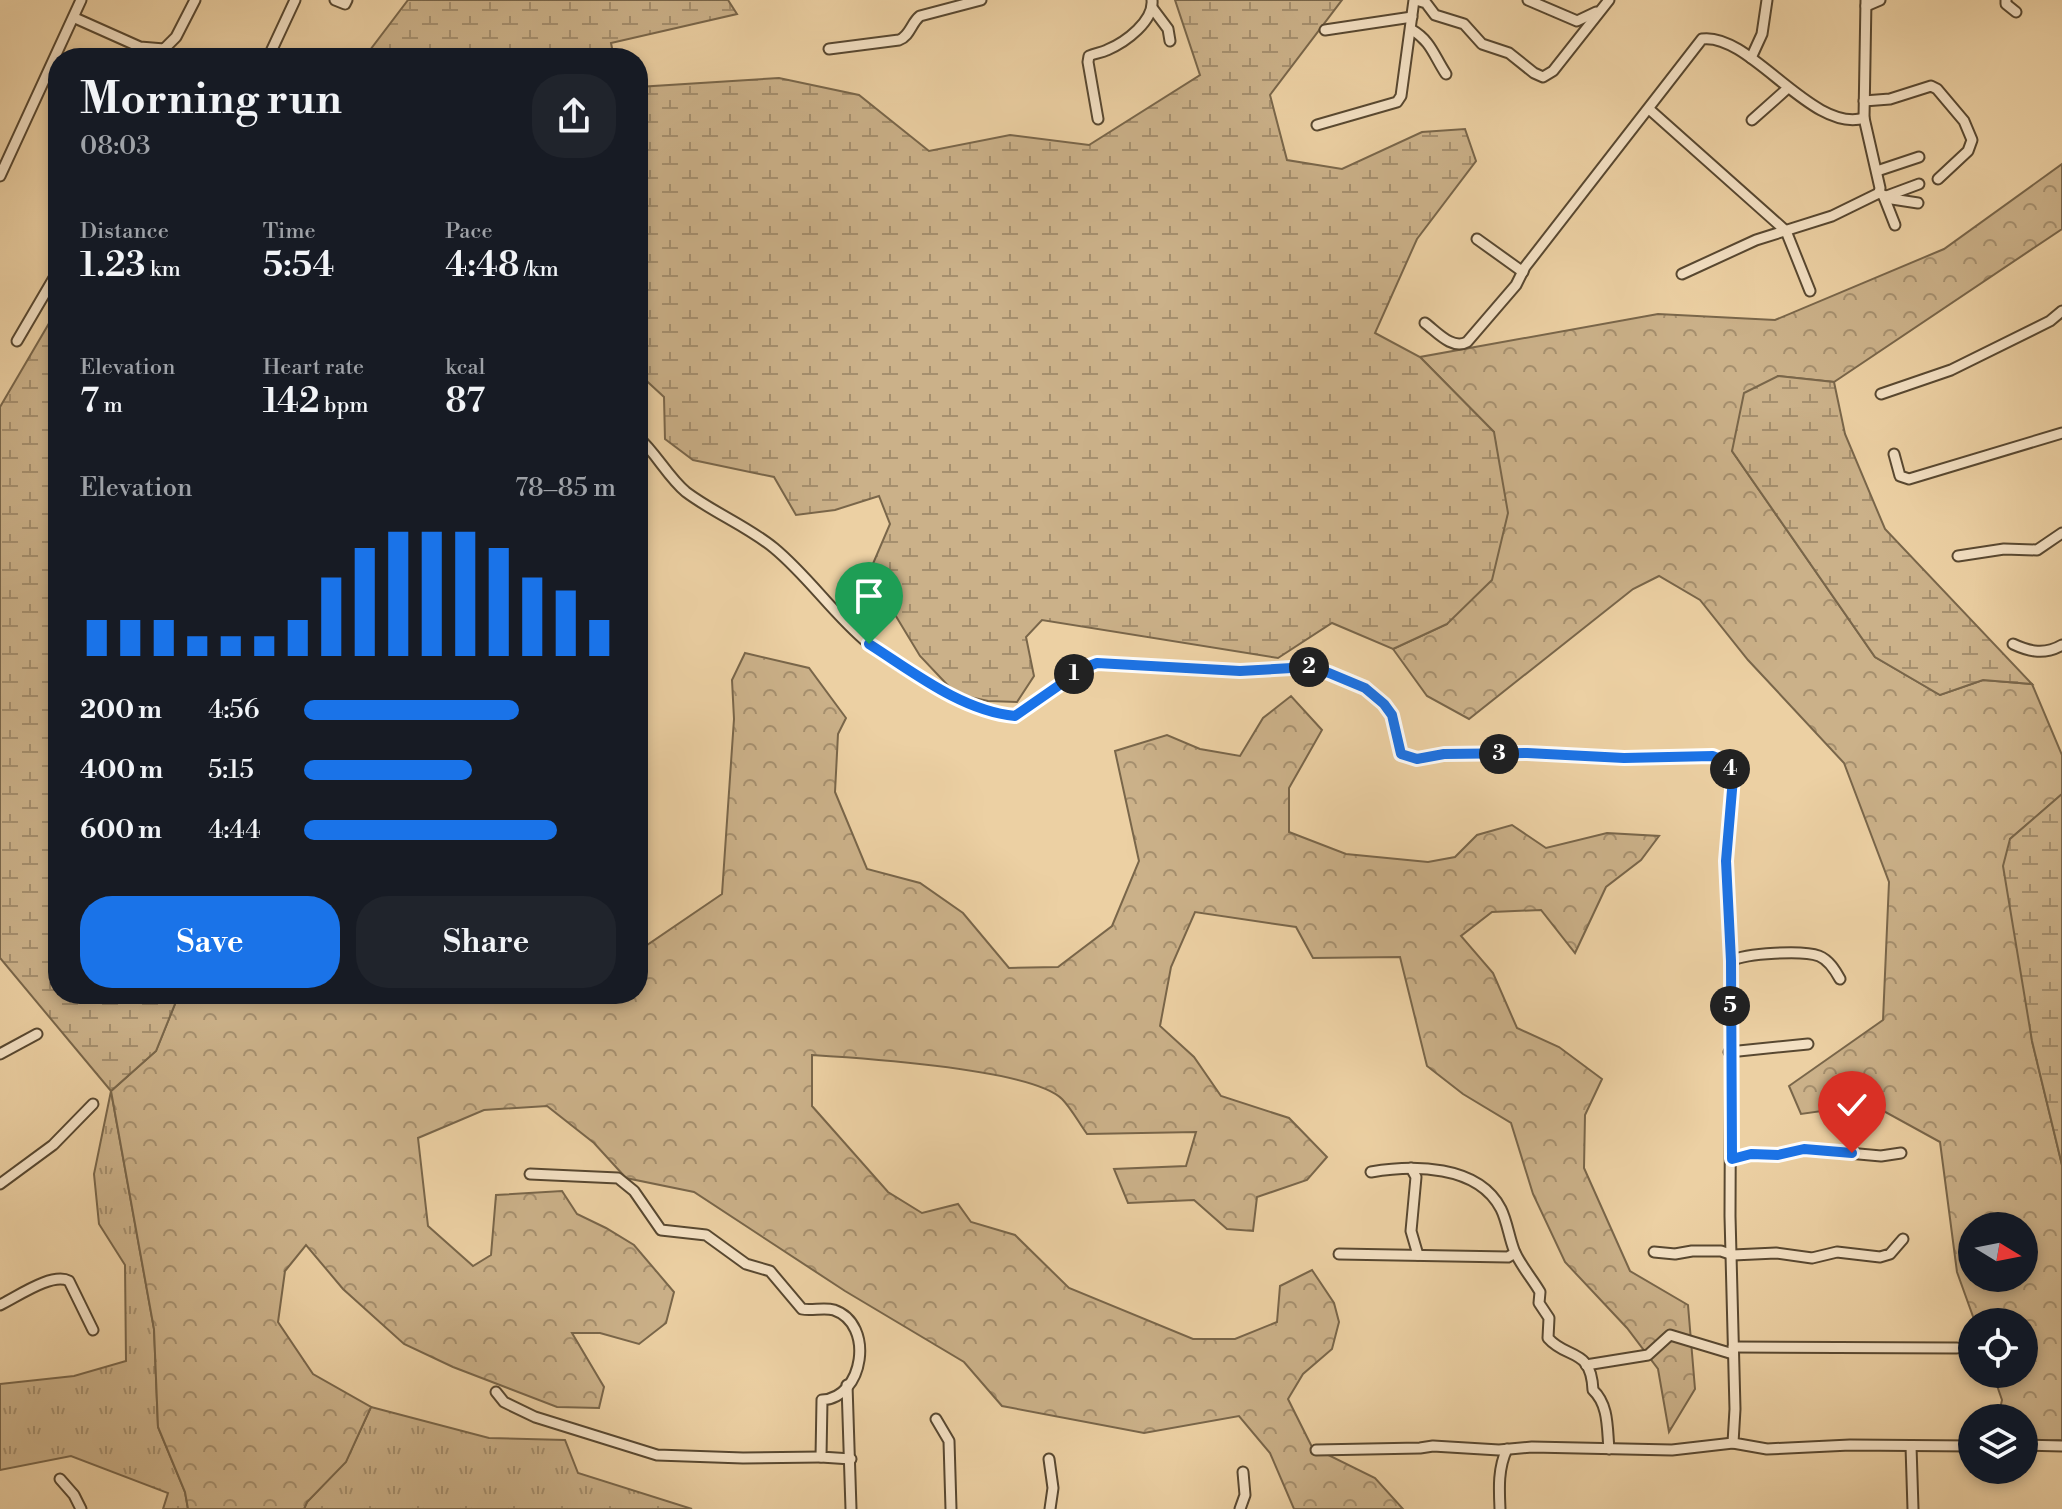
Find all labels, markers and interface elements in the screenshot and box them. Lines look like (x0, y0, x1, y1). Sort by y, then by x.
text: Morning run (80, 72, 342, 127)
button: share (532, 74, 616, 158)
text: 08:03 (80, 130, 151, 162)
text: Distance (80, 218, 169, 245)
text: Time (263, 218, 316, 245)
text: Pace (445, 218, 493, 245)
text: 1.23 (80, 245, 145, 287)
text: 5:54 (263, 245, 335, 287)
text: 4:48 (445, 245, 519, 287)
text: km (145, 256, 181, 283)
text: /km (519, 256, 559, 283)
text: Elevation (80, 354, 175, 381)
text: Heart rate (263, 354, 364, 381)
text: kcal (445, 354, 485, 381)
text: 7 (80, 381, 99, 423)
text: 142 (263, 381, 320, 423)
text: 87 (445, 381, 485, 423)
text: m (99, 392, 123, 419)
text: bpm (320, 392, 369, 419)
text: Elevation (80, 472, 193, 504)
text: 78–85 m (515, 472, 616, 504)
pin (835, 562, 903, 644)
icon: arrive (847, 574, 891, 618)
pin: 2 (1289, 647, 1329, 687)
text: 2 (1302, 653, 1316, 680)
pin: 1 (1054, 654, 1094, 694)
text: 1 (1069, 660, 1079, 687)
text: 200 m (80, 694, 162, 726)
text: 4:56 (208, 694, 259, 726)
pin: 3 (1479, 734, 1519, 774)
text: 3 (1492, 740, 1506, 767)
pin: 4 (1710, 749, 1750, 789)
text: 400 m (80, 754, 163, 786)
text: 5:15 (208, 754, 254, 786)
text: 4 (1723, 755, 1737, 782)
text: 600 m (80, 814, 162, 846)
text: 4:44 (208, 814, 261, 846)
button: Save (80, 896, 340, 988)
button: Share (356, 896, 616, 988)
pin: 5 (1710, 986, 1750, 1026)
text: 5 (1723, 992, 1737, 1019)
pin (1818, 1071, 1886, 1153)
icon: check (1830, 1083, 1874, 1127)
north arrow (1958, 1212, 2038, 1292)
map controls (1958, 1212, 2038, 1484)
button: locate (1958, 1308, 2038, 1388)
button: layers (1958, 1404, 2038, 1484)

